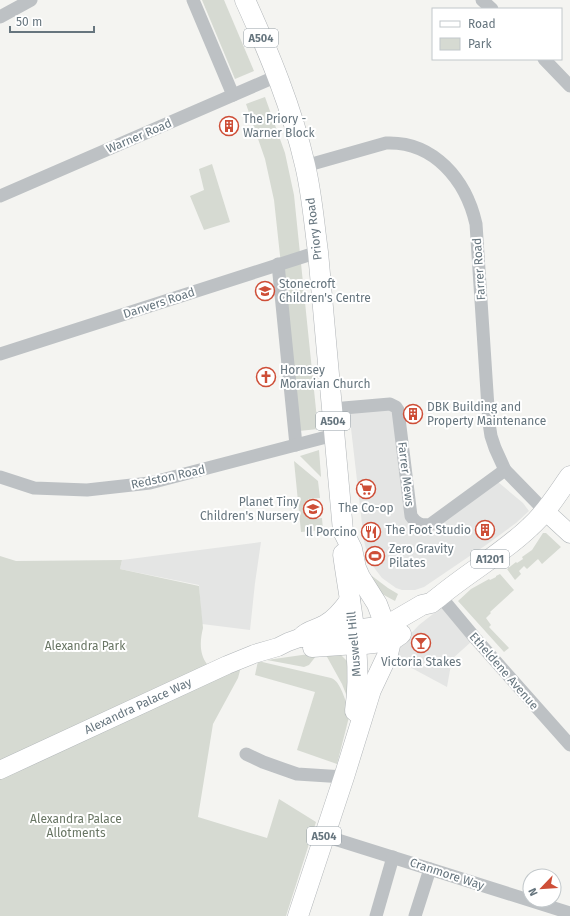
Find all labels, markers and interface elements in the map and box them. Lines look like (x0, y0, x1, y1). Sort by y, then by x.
scale bar (10, 8, 94, 34)
legend (432, 8, 562, 60)
text: 50 m (16, 15, 42, 29)
text: Road (468, 17, 496, 31)
road number: A504 (244, 29, 278, 47)
text: Park (468, 37, 492, 51)
place label: The Priory - Warner Block (243, 112, 316, 140)
building icon: The Priory - Warner Block (218, 115, 240, 137)
street label: Warner Road (104, 116, 174, 156)
street label: Priory Road (303, 197, 325, 261)
street label: Farrer Road (470, 237, 488, 301)
place label: Stonecroft Children's Centre (279, 277, 371, 305)
school or university icon: Stonecroft Children's Centre (254, 280, 276, 302)
street label: Danvers Road (121, 285, 197, 321)
place label: Hornsey Moravian Church (280, 363, 371, 391)
church icon: Hornsey Moravian Church (255, 366, 277, 388)
place label: DBK Building and Property Maintenance (427, 400, 546, 428)
building icon: DBK Building and Property Maintenance (402, 403, 424, 425)
road number: A504 (316, 412, 350, 430)
street label: Farrer Mews (395, 441, 417, 508)
street label: Redston Road (130, 462, 206, 492)
supermarket icon: The Co-op (355, 478, 377, 500)
place label: Planet Tiny Children's Nursery (200, 495, 299, 523)
school or university icon: Planet Tiny Children's Nursery (302, 498, 324, 520)
place label: The Co-op (338, 501, 394, 515)
building icon: The Foot Studio (474, 519, 496, 541)
restaurant icon: Il Porcino (360, 521, 382, 543)
place label: The Foot Studio (386, 523, 471, 537)
place label: Il Porcino (306, 525, 357, 539)
place label: Zero Gravity Pilates (389, 542, 454, 570)
sports icon: Zero Gravity Pilates (364, 545, 386, 567)
road number: A1201 (471, 550, 509, 568)
street label: Muswell Hill (344, 610, 364, 677)
street label: Etheldene Avenue (467, 629, 541, 713)
bar icon: Victoria Stakes (410, 632, 432, 654)
park label: Alexandra Park (45, 639, 126, 653)
place label: Victoria Stakes (381, 655, 461, 669)
street label: Alexandra Palace Way (82, 675, 194, 737)
park label: Alexandra Palace Allotments (30, 812, 122, 840)
road number: A504 (307, 827, 341, 845)
street label: Cranmore Way (408, 855, 486, 893)
north arrow (522, 868, 562, 908)
text: N (526, 886, 541, 898)

